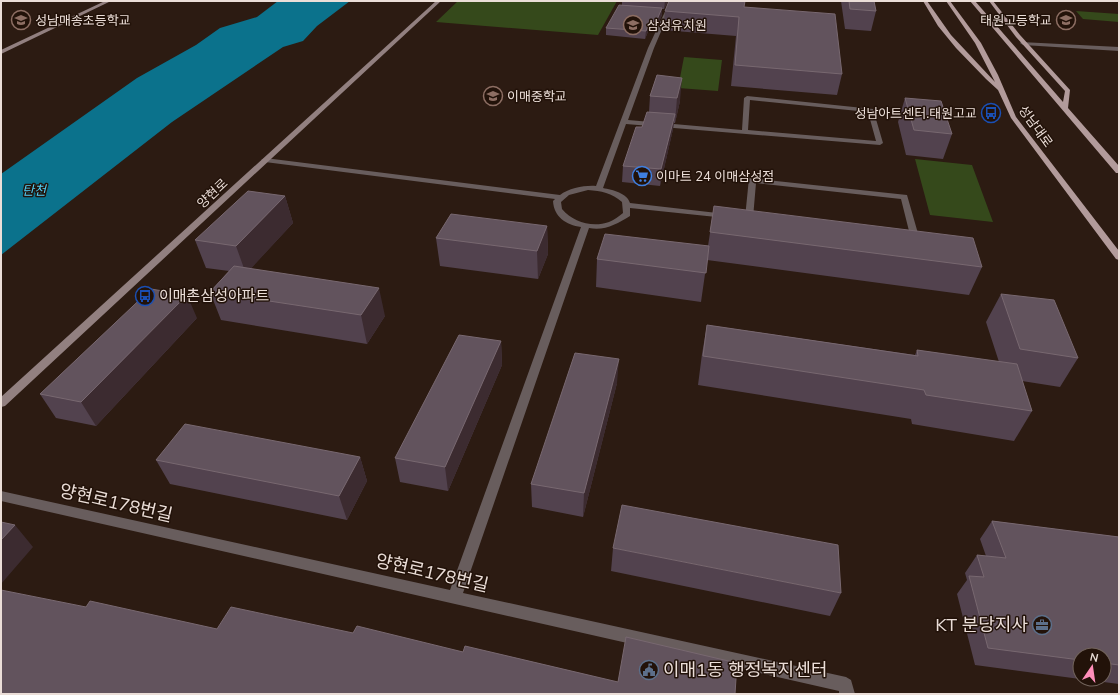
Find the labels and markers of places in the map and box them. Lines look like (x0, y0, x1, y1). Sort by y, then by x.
school or university icon: 성남매송초등학교 (10, 9, 32, 31)
school or university icon: 태원고등학교 (1055, 9, 1077, 31)
place label: 성남매송초등학교 (35, 12, 131, 28)
place label: 태원고등학교 (980, 12, 1052, 28)
school or university icon: 삼성유치원 (622, 14, 644, 36)
place label: 삼성유치원 (647, 17, 707, 33)
school or university icon: 이매중학교 (482, 85, 504, 107)
place label: 이매중학교 (507, 88, 567, 104)
bus stop icon: 성남아트센터.태원고교 (980, 102, 1002, 124)
place label: 성남아트센터.태원고교 (854, 105, 977, 121)
supermarket icon: 이마트 24 이매삼성점 (631, 165, 653, 187)
place label: 이마트 24 이매삼성점 (656, 168, 774, 184)
bus stop icon: 이매촌삼성아파트 (134, 285, 156, 307)
place label: 이매촌삼성아파트 (159, 286, 270, 305)
place label: KT 분당지사 (935, 613, 1028, 636)
office icon: KT 분당지사 (1031, 614, 1053, 636)
place label: 이매1동 행정복지센터 (663, 658, 828, 681)
public building icon: 이매1동 행정복지센터 (638, 659, 660, 681)

